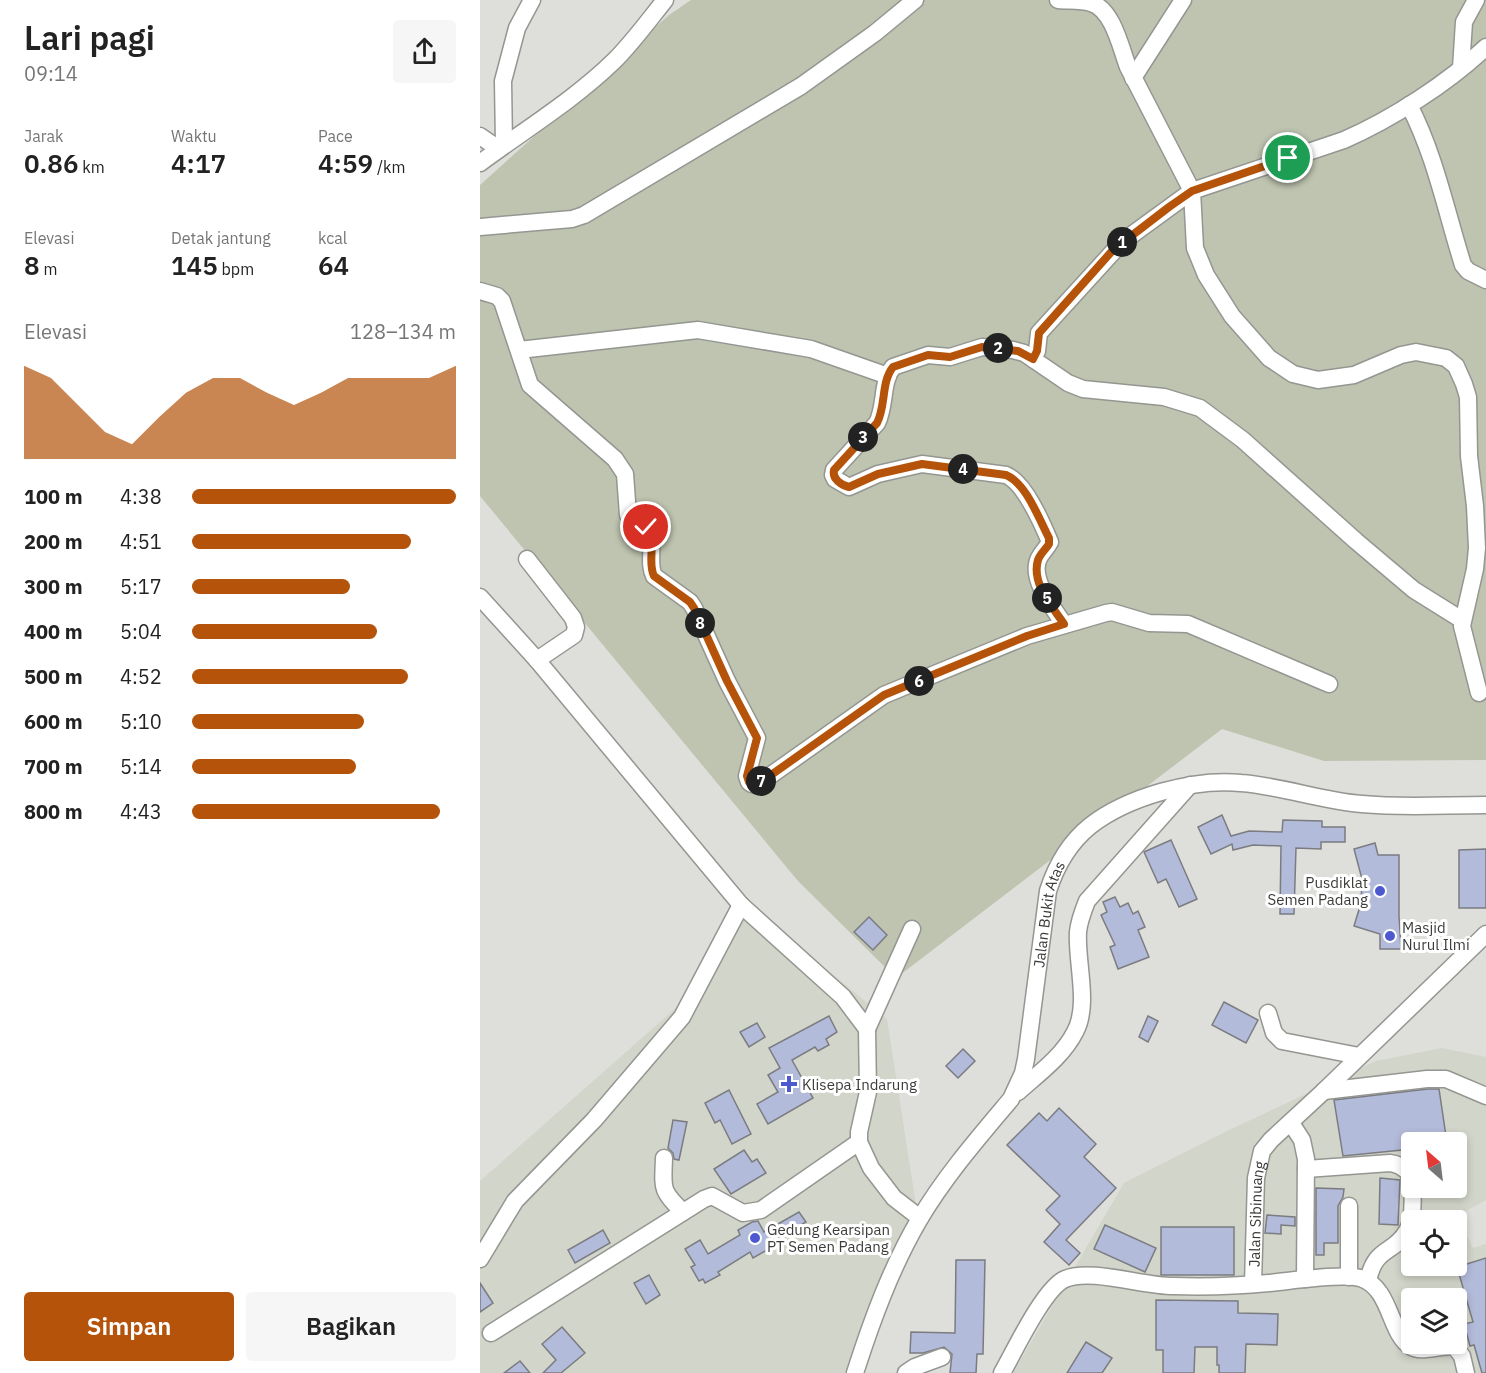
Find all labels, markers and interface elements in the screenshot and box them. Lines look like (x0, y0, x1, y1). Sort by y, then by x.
text: Lari pagi (24, 16, 155, 59)
button: share (393, 20, 456, 83)
text: 09:14 (24, 60, 78, 87)
text: Jarak (24, 126, 64, 146)
text: Waktu (171, 126, 217, 146)
text: Pace (318, 126, 353, 146)
pin (1262, 132, 1313, 183)
icon: arrive (1271, 141, 1304, 174)
text: 0.86 (24, 146, 79, 180)
text: 4:17 (171, 146, 226, 180)
text: 4:59 (318, 146, 373, 180)
text: km (79, 157, 105, 177)
text: /km (373, 157, 405, 177)
pin: 1 (1107, 227, 1137, 257)
text: Elevasi (24, 228, 74, 248)
text: Detak jantung (171, 228, 271, 248)
text: kcal (318, 228, 347, 248)
text: 1 (1117, 232, 1127, 252)
text: 8 (24, 248, 40, 282)
text: 145 (171, 248, 218, 282)
text: 64 (318, 248, 349, 282)
text: m (40, 259, 57, 279)
text: bpm (218, 259, 254, 279)
text: Elevasi (24, 318, 87, 345)
text: 128–134 m (350, 318, 456, 345)
pin: 2 (983, 333, 1013, 363)
text: 2 (993, 338, 1003, 358)
pin: 3 (848, 422, 878, 452)
text: 3 (858, 427, 868, 447)
pin: 4 (948, 454, 978, 484)
text: 4 (958, 459, 968, 479)
text: 100 m (24, 483, 83, 510)
text: 4:38 (120, 483, 162, 510)
pin (620, 501, 671, 552)
icon: check (629, 510, 662, 543)
text: 200 m (24, 528, 83, 555)
text: 4:51 (120, 528, 162, 555)
text: 300 m (24, 573, 83, 600)
text: 5:17 (120, 573, 162, 600)
pin: 5 (1032, 583, 1062, 613)
text: 5 (1042, 588, 1052, 608)
pin: 8 (685, 608, 715, 638)
text: 8 (695, 613, 705, 633)
text: 400 m (24, 618, 83, 645)
text: 5:04 (120, 618, 162, 645)
text: 500 m (24, 663, 83, 690)
text: 4:52 (120, 663, 162, 690)
pin: 6 (904, 666, 934, 696)
text: 6 (914, 671, 924, 691)
text: 600 m (24, 708, 83, 735)
text: 5:10 (120, 708, 162, 735)
text: 700 m (24, 753, 83, 780)
text: 5:14 (120, 753, 162, 780)
pin: 7 (746, 766, 776, 796)
text: 7 (756, 771, 766, 791)
text: 800 m (24, 798, 83, 825)
text: 4:43 (120, 798, 162, 825)
street label: Jalan Bukit Atas (1029, 857, 1069, 969)
place label: Pusdiklat Semen Padang (1268, 873, 1368, 909)
marker: Pusdiklat Semen Padang (1373, 884, 1387, 898)
place label: Masjid Nurul Ilmi (1402, 918, 1470, 954)
marker: Masjid Nurul Ilmi (1383, 929, 1397, 943)
marker: Klisepa Indarung (780, 1075, 798, 1093)
place label: Klisepa Indarung (802, 1075, 917, 1094)
north arrow (1401, 1132, 1467, 1198)
map controls (1401, 1132, 1467, 1354)
street label: Jalan Sibinuang (1244, 1159, 1269, 1267)
button: locate (1401, 1210, 1467, 1276)
place label: Gedung Kearsipan PT Semen Padang (767, 1220, 890, 1256)
marker: Gedung Kearsipan PT Semen Padang (748, 1231, 762, 1245)
button: layers (1401, 1288, 1467, 1354)
button: Simpan (24, 1292, 234, 1361)
button: Bagikan (246, 1292, 456, 1361)

